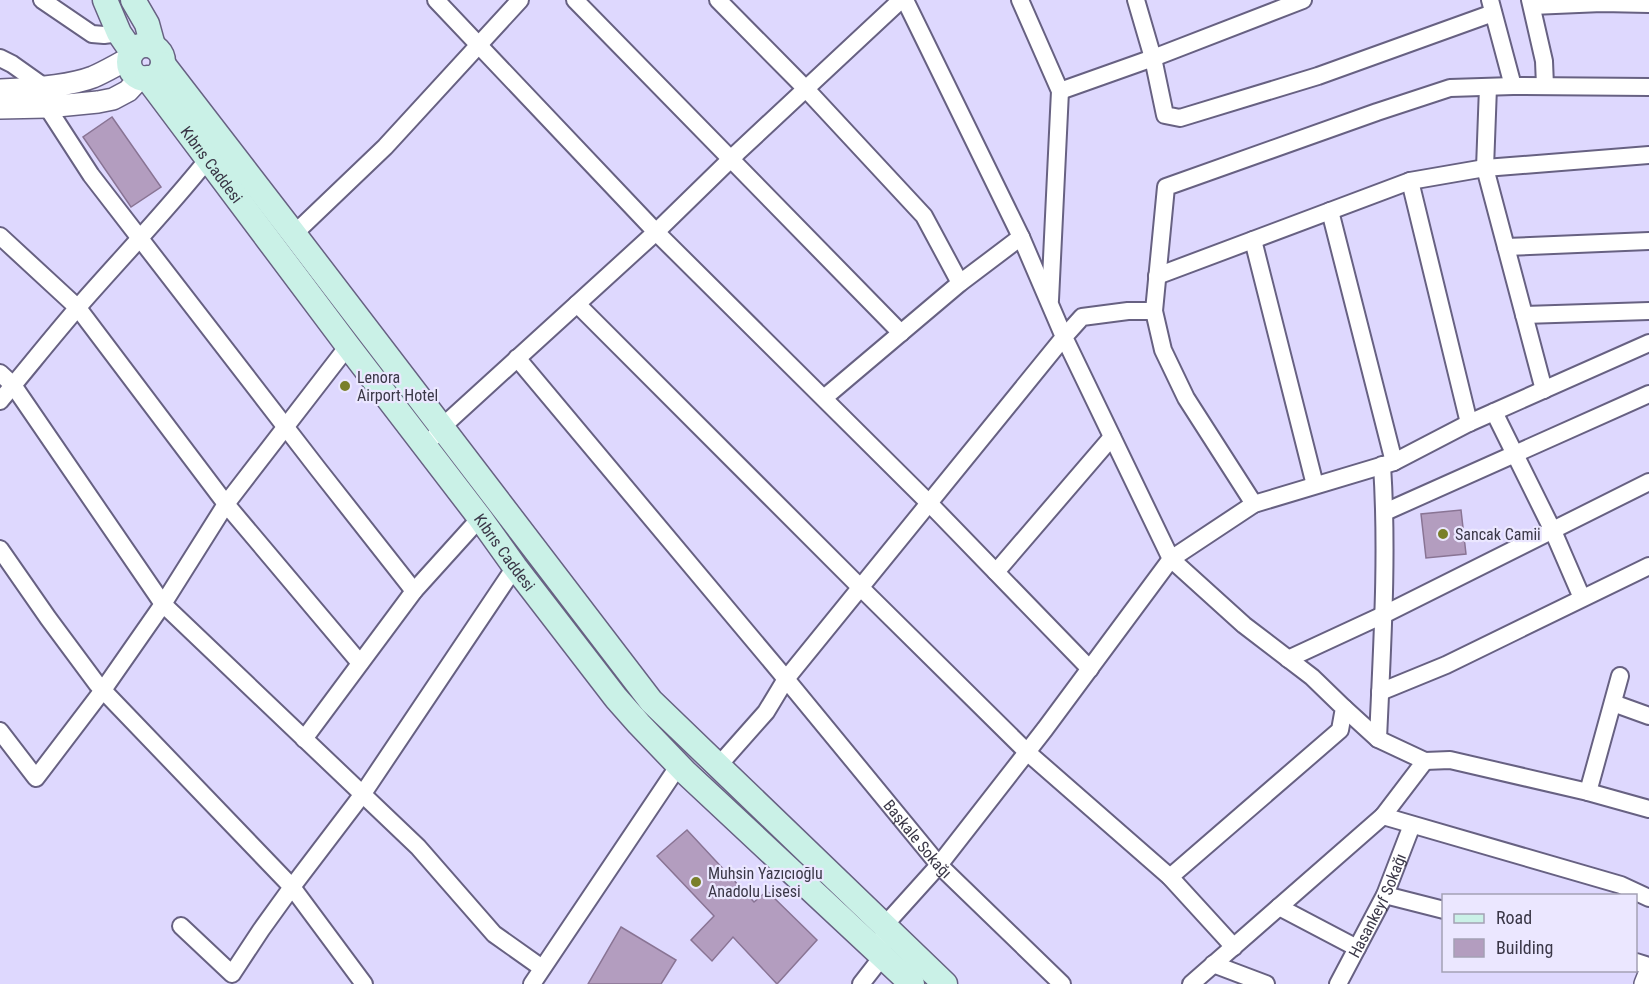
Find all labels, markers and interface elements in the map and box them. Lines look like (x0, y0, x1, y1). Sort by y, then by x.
street label: Kıbrıs Caddesi (177, 122, 247, 207)
place label: Lenora Airport Hotel (357, 368, 438, 405)
marker: Lenora Airport Hotel (338, 379, 352, 393)
street label: Kıbrıs Caddesi (470, 510, 539, 595)
place label: Sancak Camii (1455, 525, 1541, 544)
marker: Sancak Camii (1436, 527, 1450, 541)
street label: Başkale Sokağı (880, 796, 956, 882)
street label: Hasankeyf Sokağı (1344, 851, 1410, 961)
place label: Muhsin Yazıcıoğlu Anadolu Lisesi (708, 864, 823, 901)
marker: Muhsin Yazıcıoğlu Anadolu Lisesi (689, 875, 703, 889)
legend (1442, 894, 1637, 972)
text: Road (1496, 907, 1532, 928)
text: Building (1496, 937, 1553, 958)

